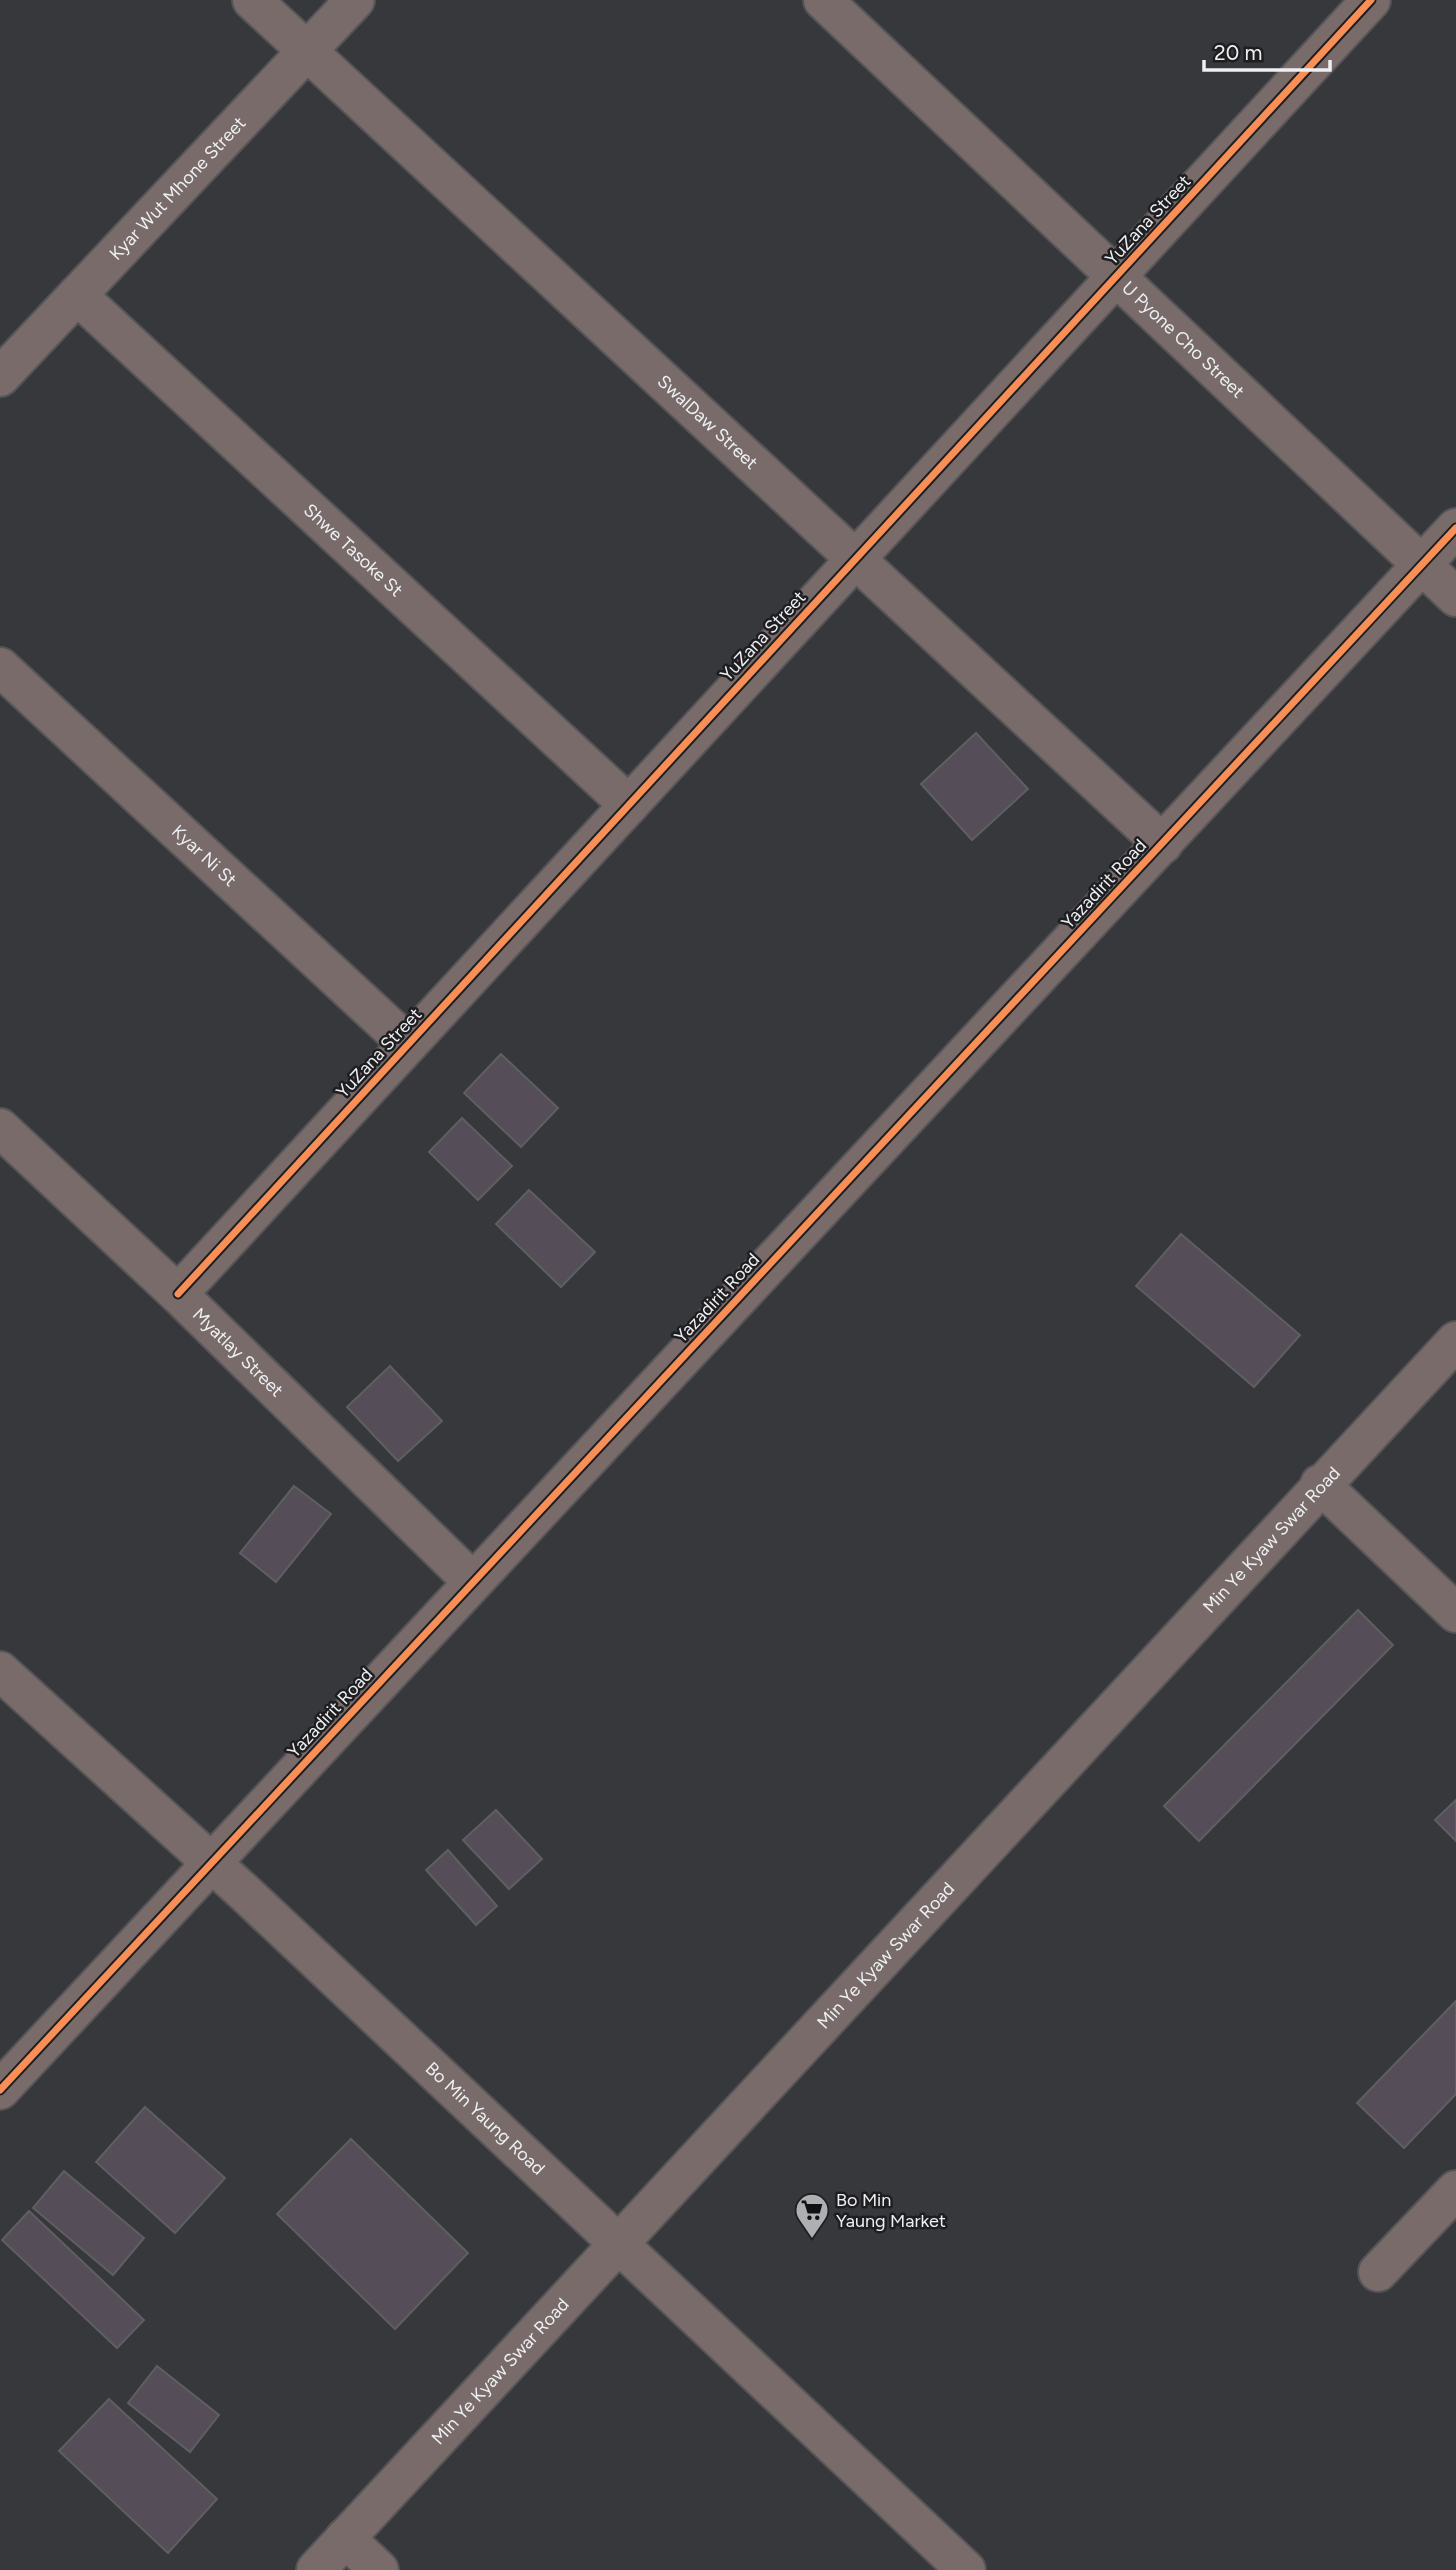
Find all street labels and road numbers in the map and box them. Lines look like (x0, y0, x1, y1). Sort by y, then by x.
street label: Kyar Wut Mhone Street (105, 112, 250, 265)
street label: YuZana Street (1101, 170, 1195, 270)
street label: U Pyone Cho Street (1117, 277, 1249, 403)
street label: SwalDaw Street (653, 370, 762, 474)
street label: Shwe Tasoke St (299, 499, 407, 601)
street label: YuZana Street (716, 586, 810, 686)
street label: Kyar Ni St (167, 820, 241, 891)
street label: Yazadirit Road (1057, 835, 1151, 933)
street label: YuZana Street (332, 1003, 426, 1103)
street label: Yazadirit Road (670, 1249, 764, 1347)
street label: Myatlay Street (188, 1303, 288, 1402)
street label: Min Ye Kyaw Swar Road (1198, 1462, 1345, 1618)
street label: Yazadirit Road (283, 1664, 377, 1762)
street label: Min Ye Kyaw Swar Road (813, 1878, 959, 2033)
street label: Bo Min Yaung Road (421, 2057, 549, 2180)
street label: Min Ye Kyaw Swar Road (427, 2293, 574, 2449)

